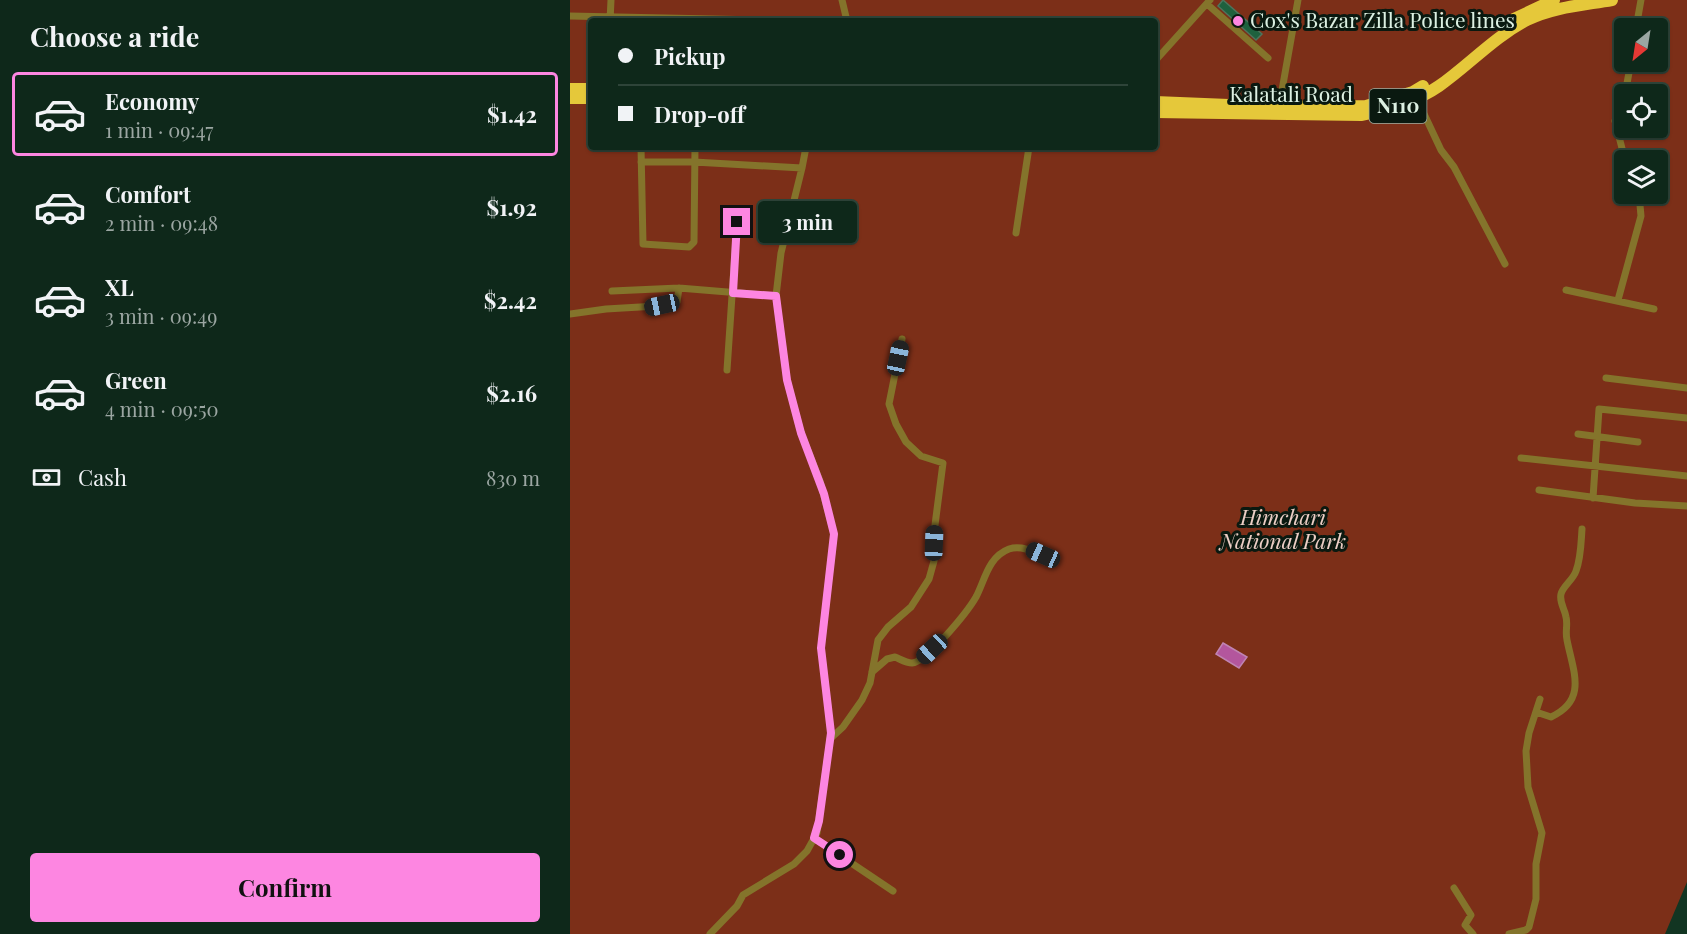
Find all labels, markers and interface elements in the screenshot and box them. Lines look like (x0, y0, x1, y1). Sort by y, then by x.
place label: Cox's Bazar Zilla Police lines (1250, 5, 1515, 33)
marker: Cox's Bazar Zilla Police lines (1231, 14, 1245, 28)
text: Choose a ride (30, 18, 199, 54)
north arrow (1614, 18, 1668, 72)
map controls (1614, 18, 1668, 204)
text: Pickup (654, 41, 725, 71)
street label: Kalatali Road (1229, 79, 1353, 107)
button: locate (1614, 84, 1668, 138)
text: Economy (105, 86, 199, 116)
icon: car (33, 87, 87, 141)
road number: N110 (1370, 89, 1426, 123)
text: $1.42 (487, 99, 537, 129)
text: Drop-off (654, 99, 745, 129)
text: 1 min · 09:47 (105, 116, 213, 143)
button: layers (1614, 150, 1668, 204)
text: Comfort (105, 179, 191, 209)
icon: car (33, 180, 87, 234)
text: $1.92 (487, 192, 537, 222)
callout: 3 min (758, 201, 857, 243)
route end (723, 208, 750, 235)
text: 3 min (782, 208, 833, 235)
text: 2 min · 09:48 (105, 209, 218, 236)
text: XL (105, 272, 134, 302)
icon: car (33, 273, 87, 327)
text: $2.42 (484, 285, 537, 315)
car (643, 292, 681, 318)
text: 3 min · 09:49 (105, 302, 217, 329)
car (885, 339, 911, 377)
text: Green (105, 365, 167, 395)
icon: car (33, 366, 87, 420)
text: $2.16 (486, 378, 537, 408)
text: 4 min · 09:50 (105, 395, 218, 422)
icon: cash (30, 461, 63, 494)
text: Cash (78, 462, 127, 492)
text: 830 m (486, 464, 540, 491)
park label: Himchari National Park (1218, 502, 1346, 554)
car (924, 525, 944, 561)
car (1023, 539, 1063, 571)
car (913, 630, 951, 668)
route start (826, 841, 853, 868)
button: Confirm (30, 853, 540, 922)

